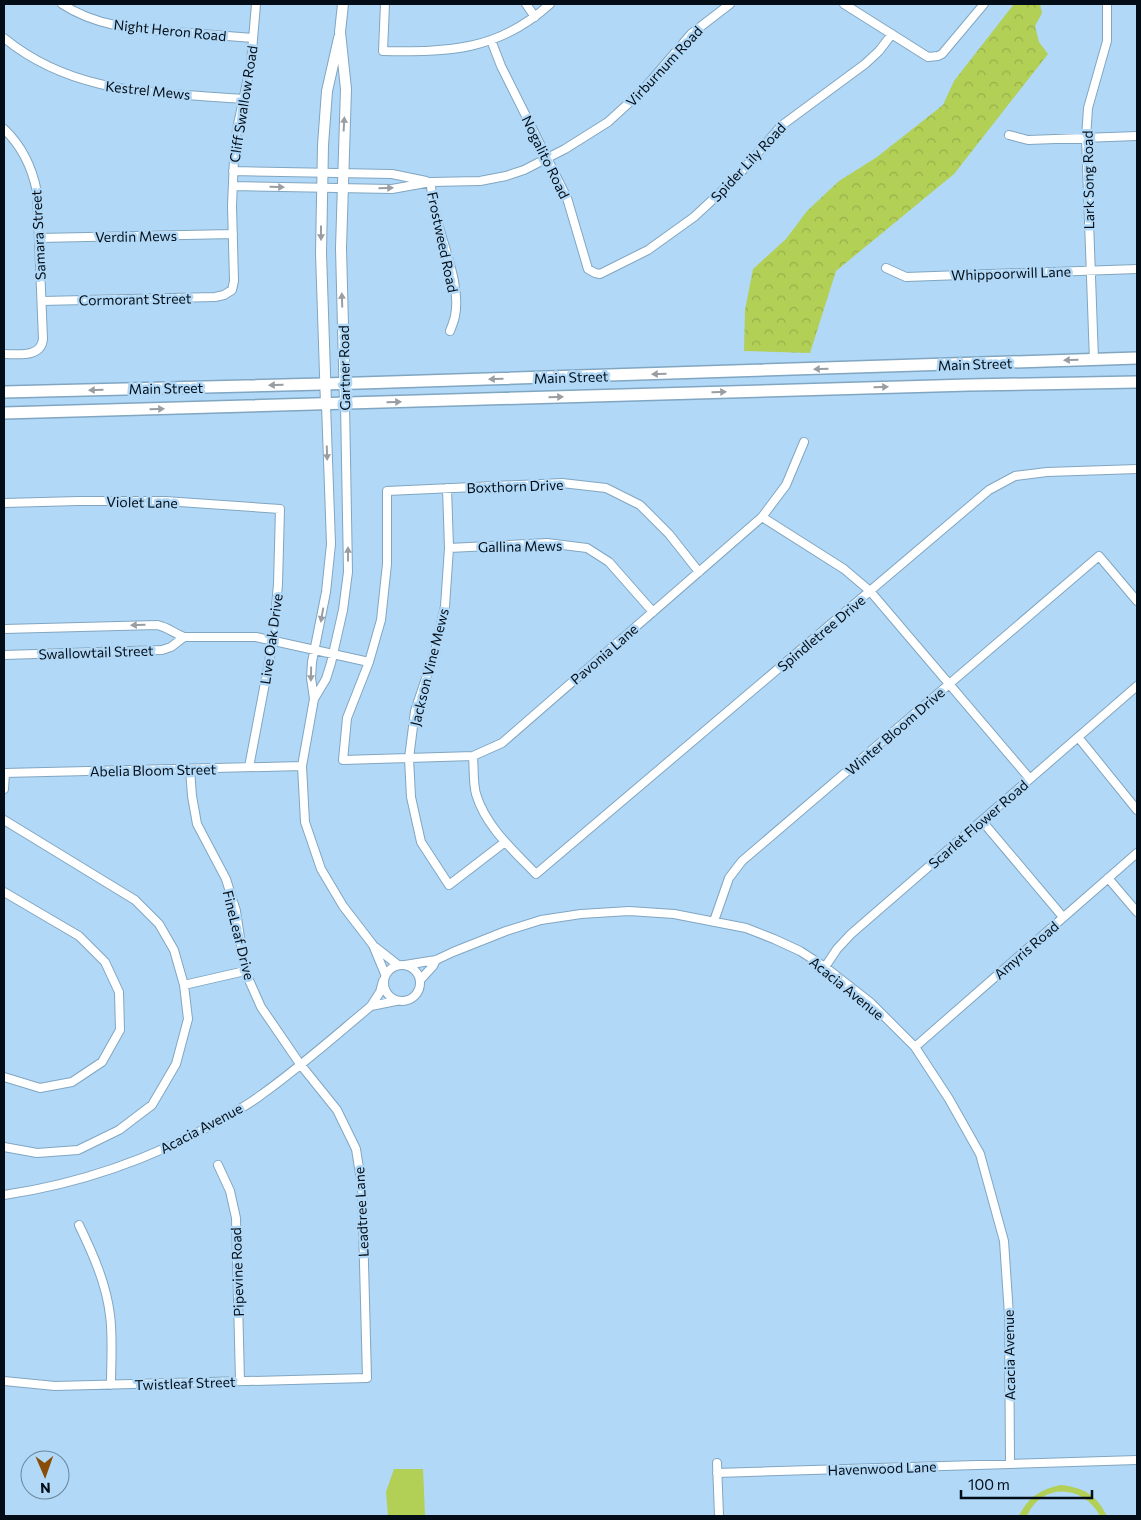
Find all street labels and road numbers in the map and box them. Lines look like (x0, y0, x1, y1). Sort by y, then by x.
street label: Night Heron Road (113, 16, 227, 44)
street label: Virburnum Road (622, 22, 706, 110)
street label: Cliff Swallow Road (225, 44, 261, 164)
street label: Kestrel Mews (105, 77, 191, 103)
street label: Nogalito Road (519, 113, 573, 201)
street label: Spider Lily Road (707, 119, 789, 205)
street label: Lark Song Road (1079, 130, 1097, 230)
street label: Samara Street (27, 189, 49, 280)
street label: Frostweed Road (424, 190, 462, 294)
street label: Verdin Mews (95, 227, 177, 245)
street label: Whippoorwill Lane (951, 262, 1071, 284)
street label: Cormorant Street (78, 290, 192, 308)
street label: Gartner Road (335, 325, 353, 411)
street label: Main Street (937, 354, 1013, 374)
street label: Main Street (533, 367, 609, 387)
street label: Main Street (129, 379, 204, 397)
street label: Boxthorn Drive (466, 476, 564, 496)
street label: Violet Lane (106, 493, 178, 511)
street label: Gallina Mews (478, 537, 562, 555)
street label: Spindletree Drive (774, 591, 868, 675)
street label: Live Oak Drive (256, 593, 286, 685)
street label: Jackson Vine Mews (406, 606, 452, 728)
street label: Pavonia Lane (567, 620, 641, 688)
street label: Swallowtail Street (38, 641, 154, 663)
street label: Winter Bloom Drive (842, 683, 948, 779)
street label: Abelia Bloom Street (90, 760, 217, 780)
street label: Scarlet Flower Road (925, 776, 1031, 872)
street label: FineLeaf Drive (220, 888, 258, 982)
street label: Amyris Road (990, 917, 1062, 983)
street label: Acacia Avenue (806, 953, 888, 1023)
street label: Acacia Avenue (157, 1099, 245, 1157)
street label: Leadtree Lane (350, 1167, 372, 1257)
street label: Pipevine Road (227, 1227, 247, 1317)
street label: Acacia Avenue (1000, 1309, 1018, 1401)
street label: Twistleaf Street (134, 1373, 236, 1393)
street label: Havenwood Lane (827, 1458, 937, 1478)

